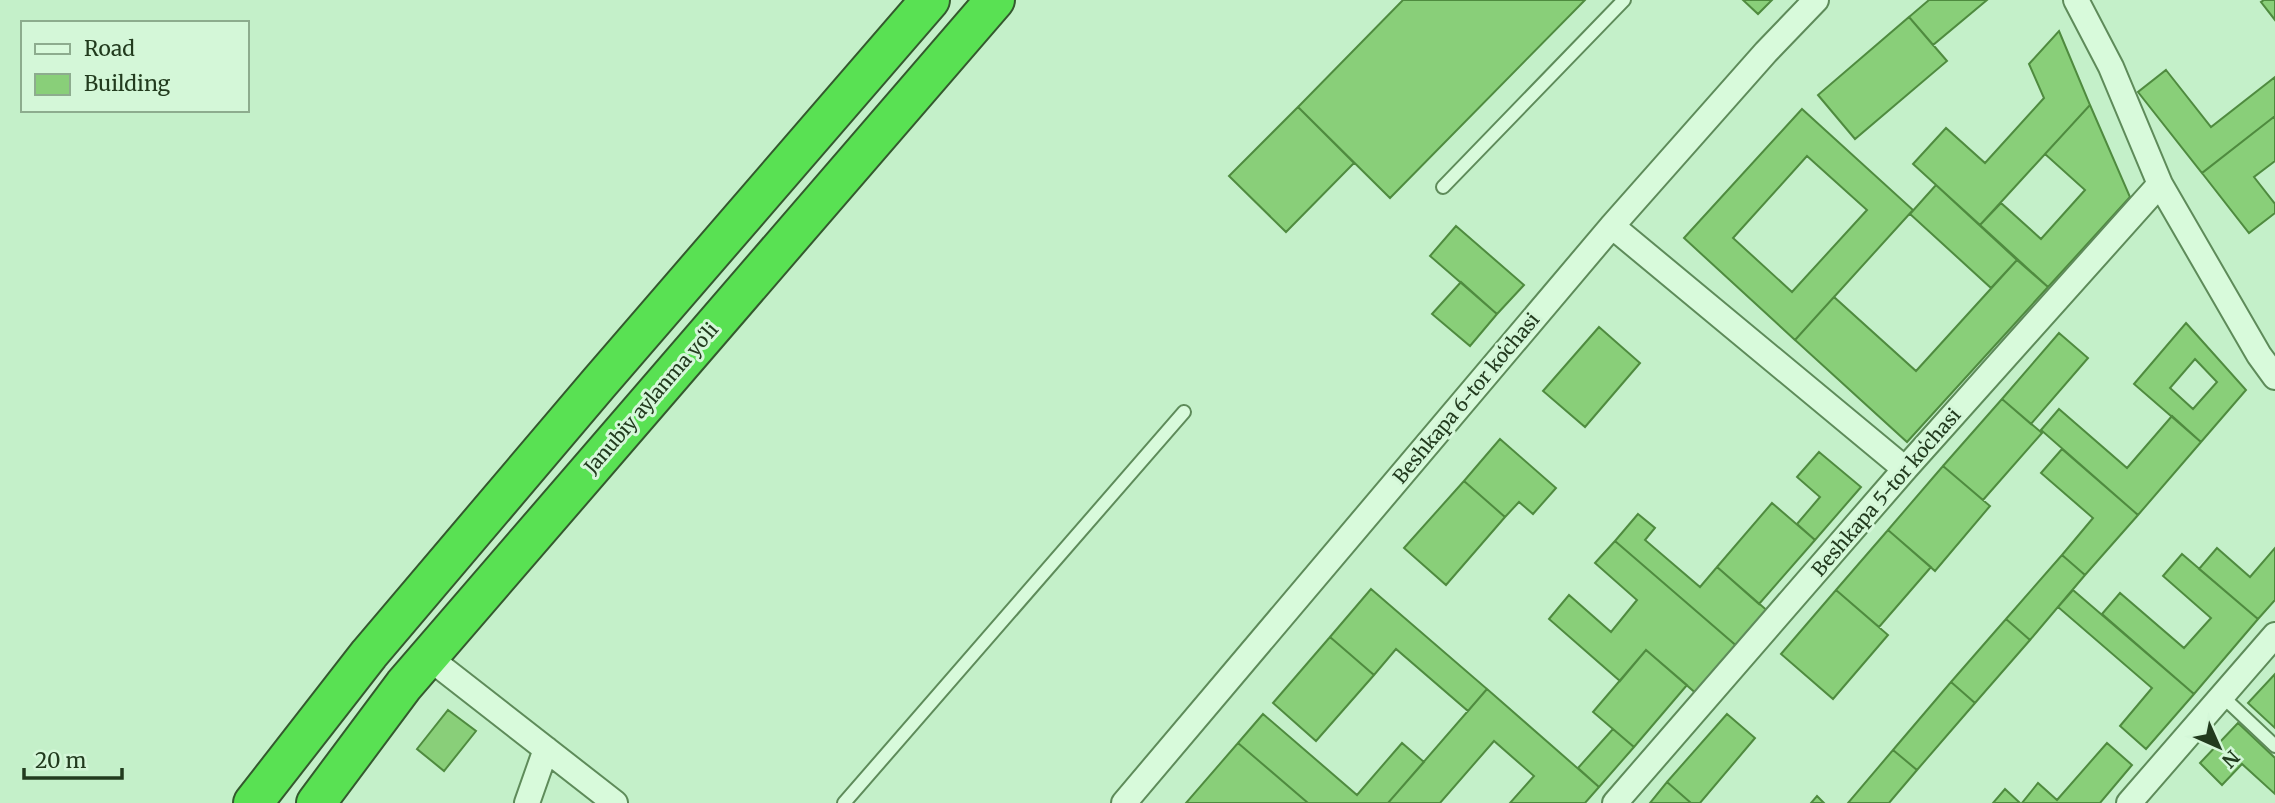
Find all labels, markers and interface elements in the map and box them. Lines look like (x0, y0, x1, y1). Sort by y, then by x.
legend (21, 21, 248, 112)
text: Road (84, 35, 135, 62)
text: Building (84, 70, 171, 97)
street label: Beshkapa 6-tor koʻchasi (1388, 308, 1544, 488)
street label: Janubiy aylanma yoʻli (578, 318, 723, 479)
street label: Beshkapa 5-tor koʻchasi (1806, 403, 1966, 581)
north arrow (2184, 712, 2254, 782)
scale bar (24, 736, 122, 780)
text: N (2217, 745, 2245, 773)
text: 20 m (35, 747, 87, 774)

